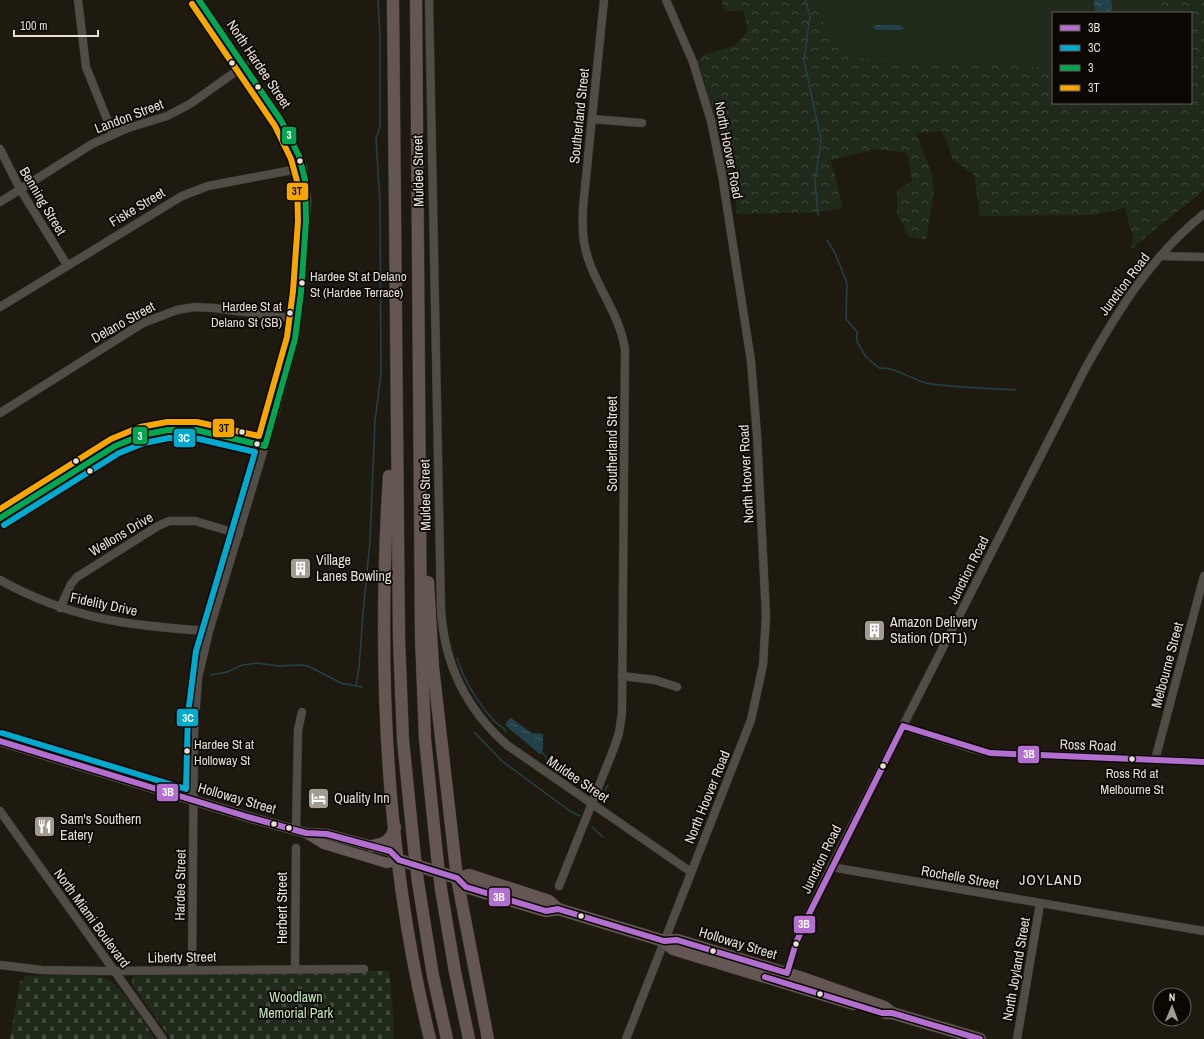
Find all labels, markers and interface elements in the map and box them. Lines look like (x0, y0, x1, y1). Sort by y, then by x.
scale bar (14, 12, 98, 38)
legend (1052, 12, 1192, 104)
street label: North Hardee Street (223, 16, 295, 112)
text: 100 m (20, 18, 47, 34)
text: 3B (1088, 20, 1100, 36)
text: 3C (1088, 40, 1101, 56)
unlabelled marker (227, 58, 237, 68)
text: 3 (1088, 60, 1093, 76)
street label: Southerland Street (565, 67, 593, 165)
text: 3T (1088, 80, 1099, 96)
unlabelled marker (253, 82, 263, 92)
street label: Landon Street (92, 95, 166, 137)
street label: North Hoover Road (711, 100, 747, 200)
line badge: 3 (281, 126, 297, 145)
text: 3 (286, 128, 292, 142)
street label: Muldee Street (408, 135, 428, 207)
unlabelled marker (295, 156, 305, 166)
street label: Benning Street (16, 164, 70, 238)
line badge: 3T (286, 182, 309, 201)
street label: Fiske Street (106, 183, 168, 231)
text: 3T (292, 184, 303, 198)
street label: Junction Road (1095, 249, 1153, 319)
place label: Hardee St at Delano St (Hardee Terrace) (310, 268, 407, 301)
marker: Hardee St at Delano St (Hardee Terrace) (297, 278, 307, 288)
street label: Delano Street (88, 297, 158, 347)
place label: Hardee St at Delano St (SB) (211, 298, 282, 331)
marker: Hardee St at Delano St (SB) (285, 308, 295, 318)
street label: Southerland Street (603, 396, 621, 492)
line badge: 3T (212, 418, 235, 438)
text: 3T (219, 421, 230, 435)
street label: North Hoover Road (734, 424, 758, 524)
line badge: 3 (132, 426, 148, 445)
unlabelled marker (237, 427, 247, 437)
line badge: 3C (173, 428, 196, 448)
text: 3 (137, 429, 143, 443)
text: 3C (178, 431, 190, 445)
unlabelled marker (252, 439, 262, 449)
unlabelled marker (71, 456, 81, 466)
street label: Muldee Street (415, 459, 435, 531)
unlabelled marker (85, 466, 95, 476)
street label: Wellons Drive (86, 508, 156, 560)
street label: Junction Road (943, 533, 993, 607)
place label: Village Lanes Bowling (316, 551, 392, 585)
building icon: Village Lanes Bowling (287, 555, 313, 581)
street label: Fidelity Drive (69, 588, 139, 620)
place label: Amazon Delivery Station (DRT1) (889, 613, 978, 647)
building icon: Amazon Delivery Station (DRT1) (862, 617, 888, 643)
street label: Melbourne Street (1147, 620, 1187, 710)
line badge: 3C (176, 708, 199, 727)
text: 3C (182, 711, 194, 725)
street label: Ross Road (1059, 735, 1117, 755)
place label: Hardee St at Holloway St (194, 736, 254, 769)
line badge: 3B (1017, 745, 1040, 764)
marker: Hardee St at Holloway St (182, 746, 192, 756)
text: 3B (1023, 747, 1035, 761)
street label: North Hoover Road (680, 748, 734, 846)
street label: Muldee Street (543, 752, 613, 806)
marker: Ross Rd at Melbourne St (1127, 754, 1137, 764)
unlabelled marker (878, 761, 888, 771)
place label: Ross Rd at Melbourne St (1100, 765, 1164, 798)
street label: Holloway Street (196, 778, 278, 818)
line badge: 3B (156, 783, 179, 802)
text: 3B (162, 785, 174, 799)
hotel icon: Quality Inn (306, 785, 332, 811)
place label: Quality Inn (334, 789, 390, 807)
place label: Sam's Southern Eatery (60, 810, 141, 844)
restaurant icon: Sam's Southern Eatery (32, 814, 58, 840)
unlabelled marker (269, 819, 279, 829)
street label: Junction Road (797, 822, 845, 896)
unlabelled marker (284, 823, 294, 833)
street label: Hardee Street (170, 849, 190, 921)
street label: Rochelle Street (920, 861, 1000, 893)
street label: North Miami Boulevard (50, 865, 134, 971)
district label: JOYLAND (1019, 869, 1083, 890)
street label: Herbert Street (273, 872, 291, 944)
line badge: 3B (488, 887, 511, 907)
text: 3B (493, 890, 505, 904)
unlabelled marker (576, 911, 586, 921)
line badge: 3B (793, 915, 816, 934)
street label: North Joyland Street (998, 916, 1034, 1022)
text: 3B (798, 917, 810, 931)
street label: Holloway Street (697, 923, 779, 963)
unlabelled marker (791, 939, 801, 949)
unlabelled marker (708, 946, 718, 956)
street label: Liberty Street (147, 947, 217, 967)
north arrow (1152, 987, 1192, 1027)
park label: Woodlawn Memorial Park (259, 988, 334, 1022)
unlabelled marker (815, 989, 825, 999)
text: N (1169, 990, 1176, 1004)

